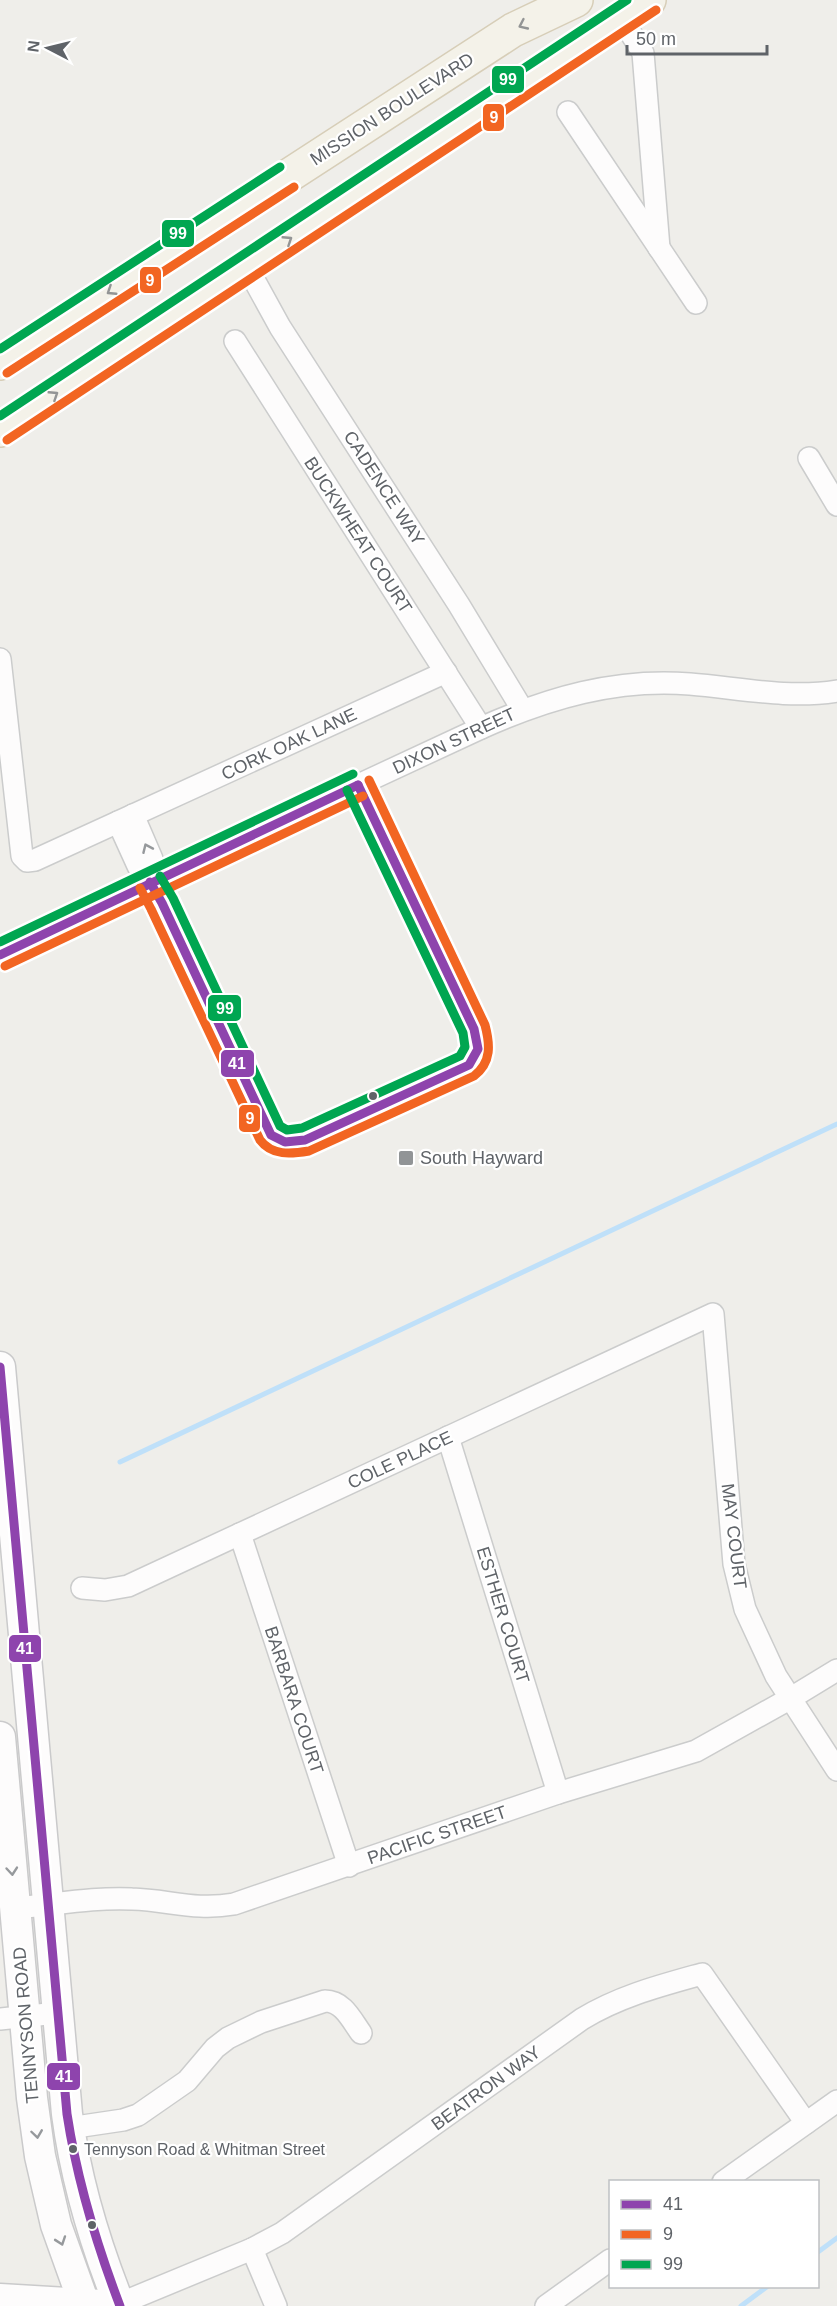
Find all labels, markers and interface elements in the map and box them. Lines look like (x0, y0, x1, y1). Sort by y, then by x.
north arrow (18, 18, 78, 78)
one-way arrow (519, 18, 530, 30)
scale bar (627, 18, 766, 56)
text: 50 m (636, 29, 676, 49)
text: N (24, 39, 43, 53)
street label: MISSION BOULEVARD (307, 49, 477, 169)
line badge: 99 (491, 65, 525, 94)
text: 99 (499, 71, 517, 88)
line badge: 9 (482, 103, 505, 132)
text: 9 (490, 109, 499, 126)
line badge: 99 (161, 219, 195, 248)
text: 99 (169, 225, 187, 242)
one-way arrow (282, 235, 292, 247)
line badge: 9 (139, 266, 162, 294)
text: 9 (146, 272, 155, 289)
one-way arrow (107, 284, 118, 295)
one-way arrow (47, 391, 58, 402)
street label: CADENCE WAY (340, 427, 428, 549)
street label: BUCKWHEAT COURT (300, 453, 416, 617)
street label: CORK OAK LANE (218, 704, 360, 784)
street label: DIXON STREET (389, 704, 519, 778)
one-way arrow (142, 843, 154, 854)
line badge: 99 (207, 994, 242, 1022)
text: 99 (216, 1000, 234, 1017)
line badge: 41 (220, 1049, 255, 1078)
text: 41 (228, 1055, 246, 1072)
unlabelled marker (367, 1090, 379, 1102)
line badge: 9 (238, 1104, 261, 1133)
text: 9 (246, 1110, 255, 1127)
place label: South Hayward (420, 1148, 543, 1168)
marker: South Hayward (397, 1149, 415, 1167)
street label: COLE PLACE (345, 1427, 455, 1493)
street label: MAY COURT (718, 1482, 750, 1590)
street label: ESTHER COURT (473, 1544, 533, 1686)
street label: BARBARA COURT (261, 1624, 327, 1776)
line badge: 41 (8, 1634, 42, 1663)
text: 41 (16, 1640, 34, 1657)
street label: PACIFIC STREET (365, 1802, 509, 1868)
one-way arrow (5, 1866, 18, 1875)
street label: TENNYSON ROAD (9, 1946, 43, 2104)
street label: BEATRON WAY (428, 2042, 544, 2134)
line badge: 41 (46, 2062, 81, 2091)
text: 41 (55, 2068, 73, 2085)
one-way arrow (30, 2129, 42, 2138)
place label: Tennyson Road & Whitman Street (84, 2141, 326, 2158)
marker: Tennyson Road & Whitman Street (67, 2143, 79, 2155)
legend (609, 2180, 819, 2288)
text: 41 (663, 2194, 683, 2214)
unlabelled marker (86, 2219, 98, 2231)
text: 9 (663, 2224, 673, 2244)
one-way arrow (54, 2235, 67, 2246)
text: 99 (663, 2254, 683, 2274)

